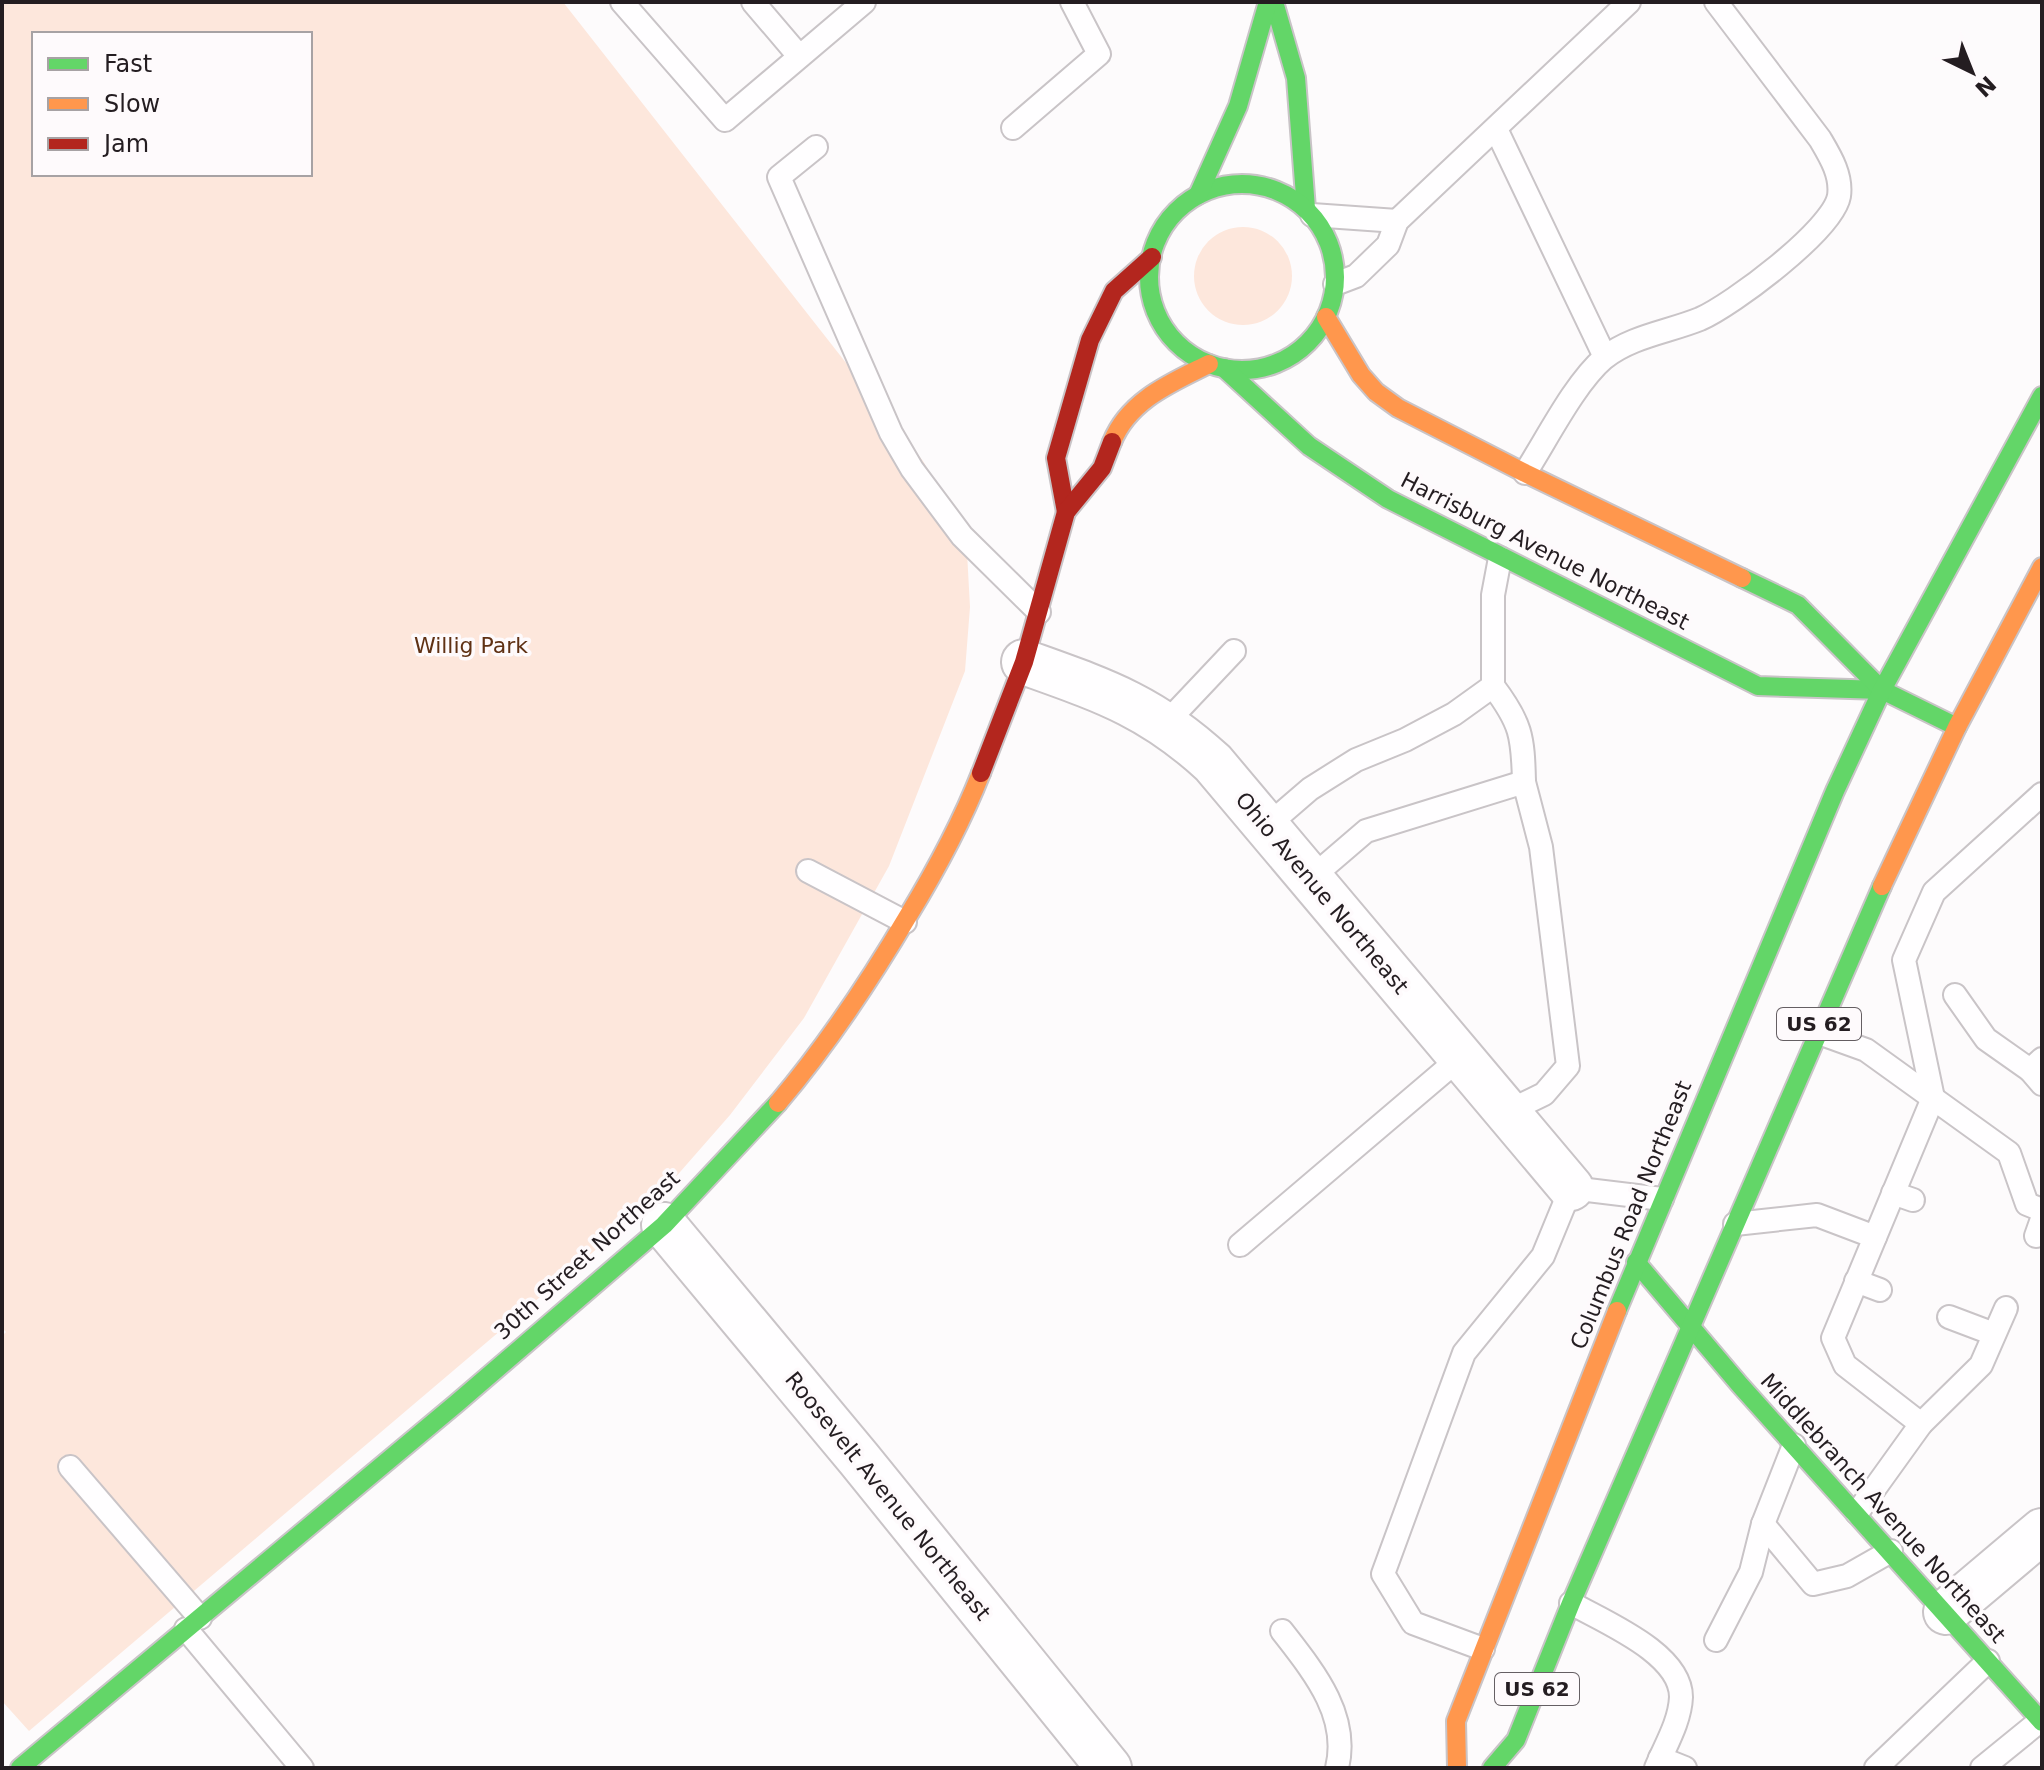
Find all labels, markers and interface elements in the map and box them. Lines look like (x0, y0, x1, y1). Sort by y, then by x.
legend (32, 32, 312, 176)
north arrow (1932, 32, 2012, 112)
text: Fast (104, 50, 152, 78)
text: N (1970, 71, 2001, 102)
text: Slow (104, 90, 160, 118)
text: Jam (102, 130, 149, 158)
street label: Harrisburg Avenue Northeast (1397, 467, 1694, 635)
park label: Willig Park (414, 633, 528, 658)
street label: Ohio Avenue Northeast (1230, 787, 1414, 999)
road number: US 62 (1777, 1008, 1861, 1040)
street label: Columbus Road Northeast (1566, 1077, 1697, 1353)
street label: 30th Street Northeast (489, 1165, 685, 1345)
street label: Roosevelt Avenue Northeast (780, 1367, 996, 1625)
street label: Middlebranch Avenue Northeast (1755, 1368, 2011, 1648)
road number: US 62 (1495, 1673, 1579, 1705)

